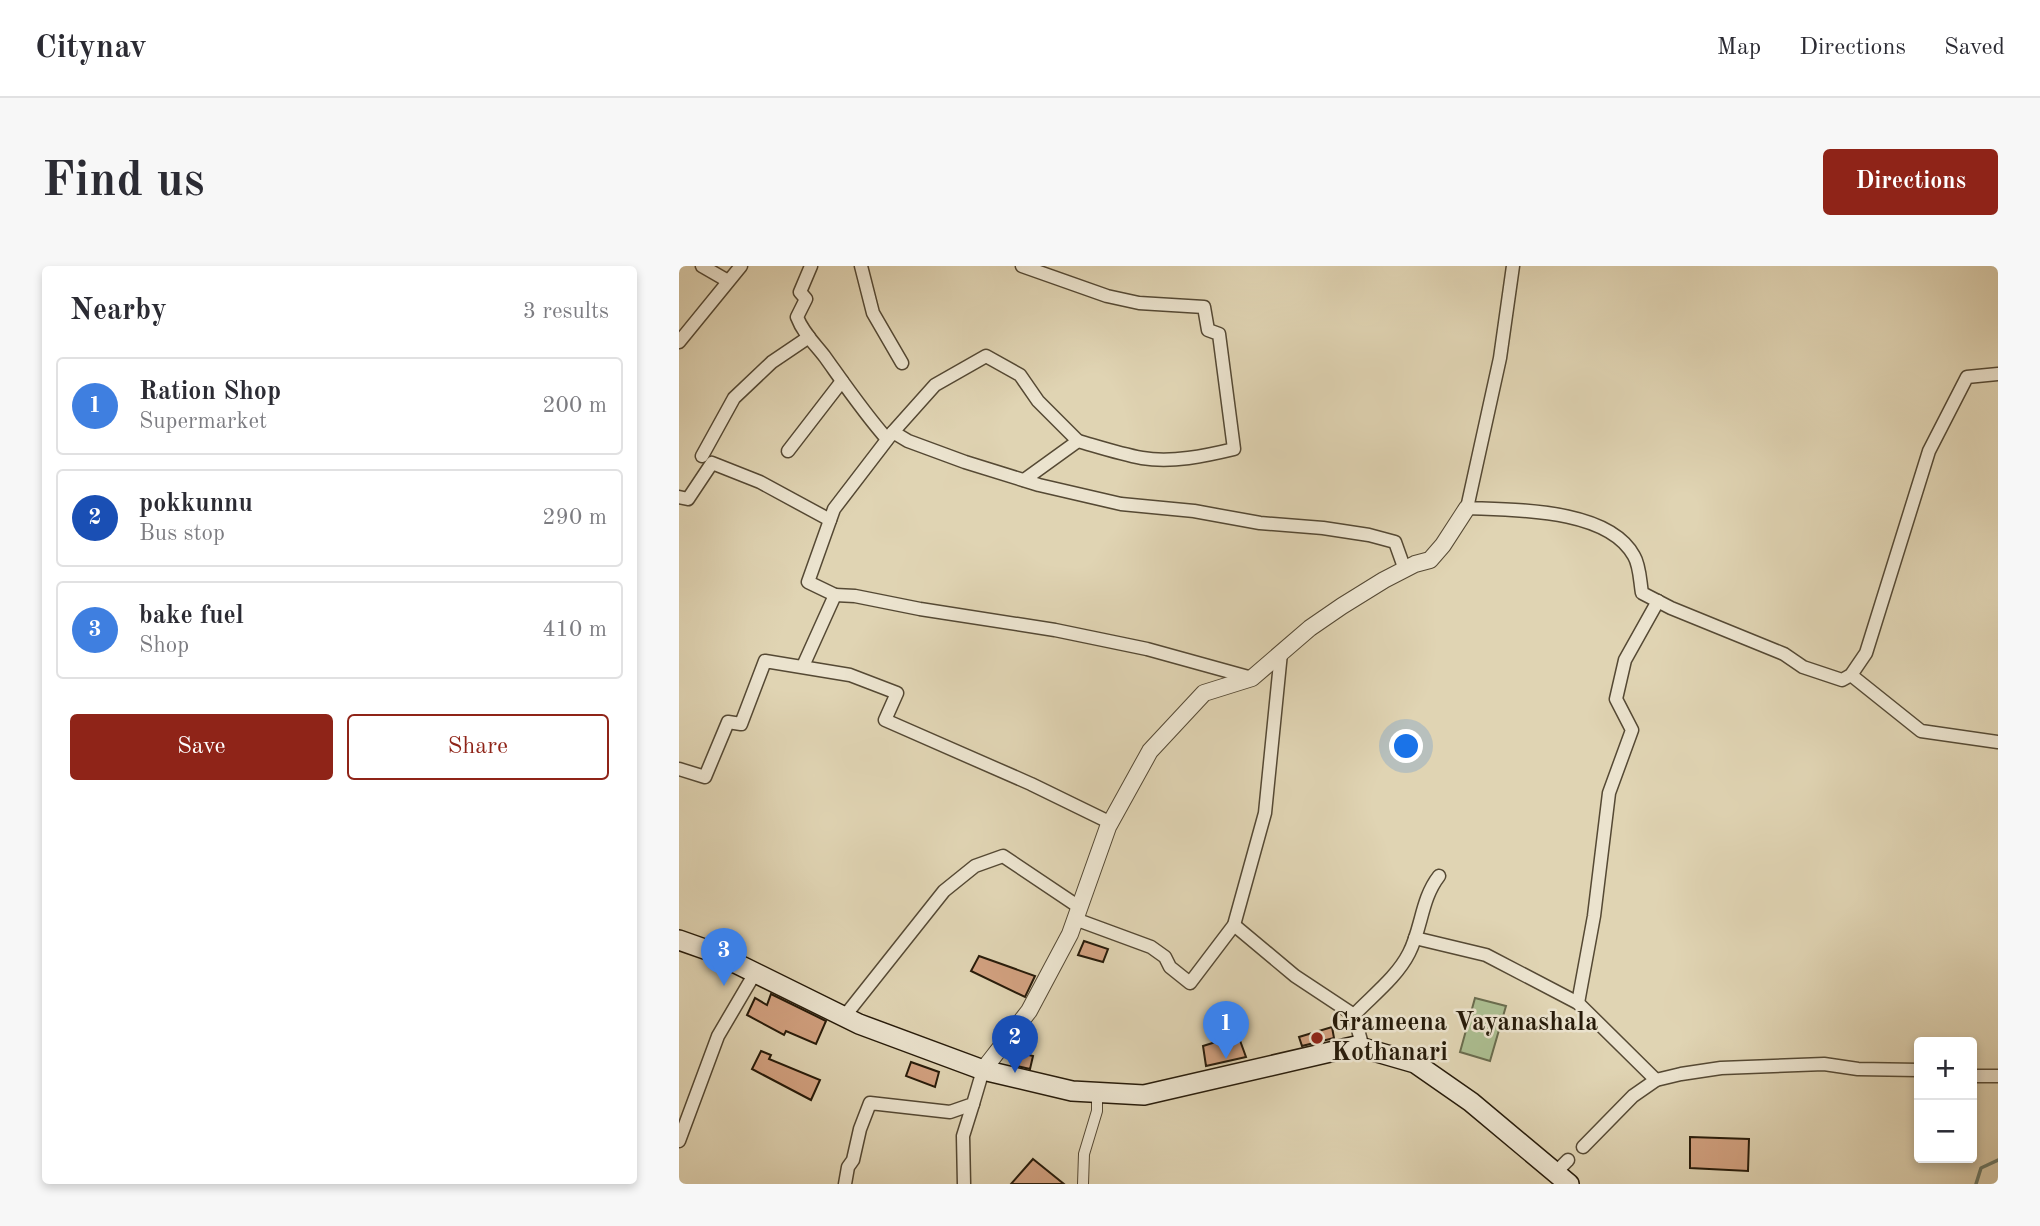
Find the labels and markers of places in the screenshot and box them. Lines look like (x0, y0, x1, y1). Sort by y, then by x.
pin: 3 (701, 928, 747, 986)
pin: 1 (1203, 1001, 1249, 1059)
place label: Grameena Vayanashala Kothanari (1331, 1010, 1598, 1066)
pin: 2 (992, 1015, 1038, 1073)
marker: Grameena Vayanashala Kothanari (1309, 1030, 1325, 1046)

